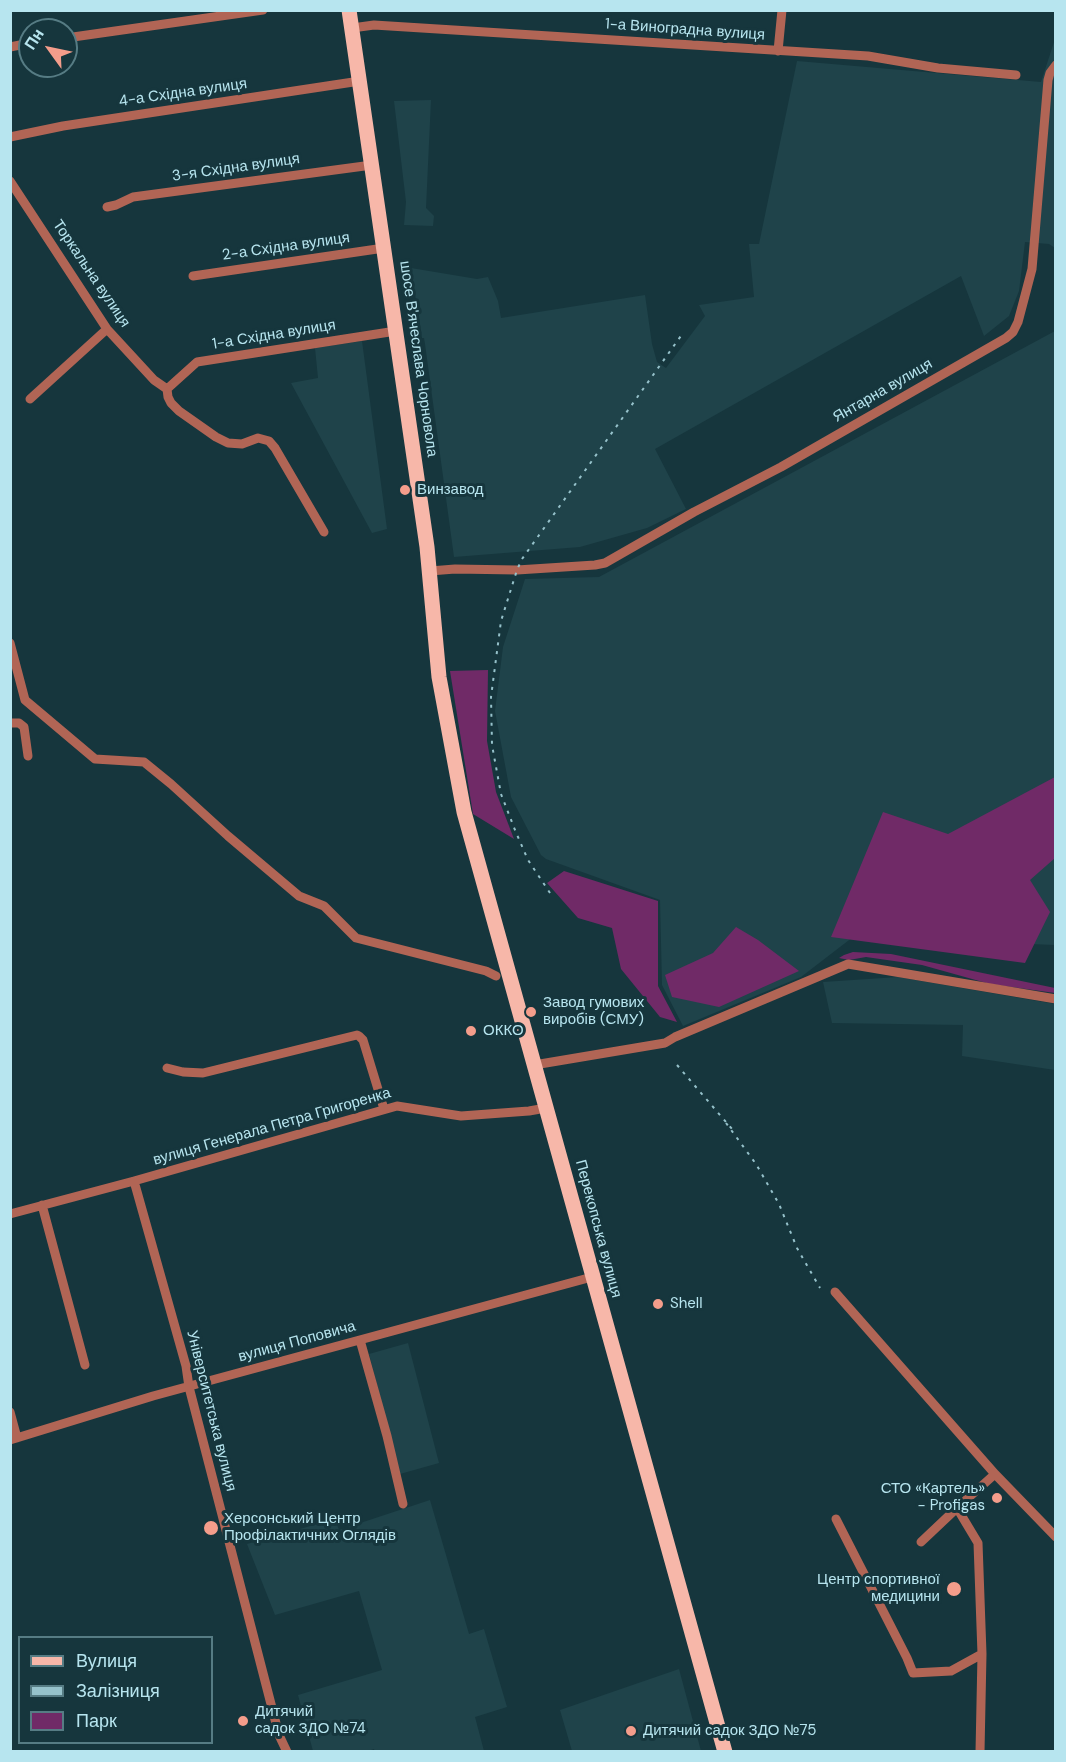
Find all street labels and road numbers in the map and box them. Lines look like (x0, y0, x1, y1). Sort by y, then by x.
street label: 1-а Виноградна вулиця (604, 15, 766, 45)
street label: 4-а Східна вулиця (118, 75, 248, 111)
street label: 3-я Східна вулиця (171, 150, 301, 186)
street label: Торкальна вулиця (48, 217, 134, 331)
street label: 2-а Східна вулиця (221, 229, 351, 265)
street label: шосе В'ячеслава Чорновола (395, 260, 441, 458)
street label: 1-а Східна вулиця (211, 316, 337, 354)
street label: Янтарна вулиця (830, 355, 936, 427)
street label: вулиця Генерала Петра Григоренка (151, 1084, 393, 1170)
street label: Перекопська вулиця (571, 1158, 625, 1300)
street label: вулиця Поповича (236, 1318, 358, 1366)
street label: Університетська вулиця (182, 1329, 240, 1493)

